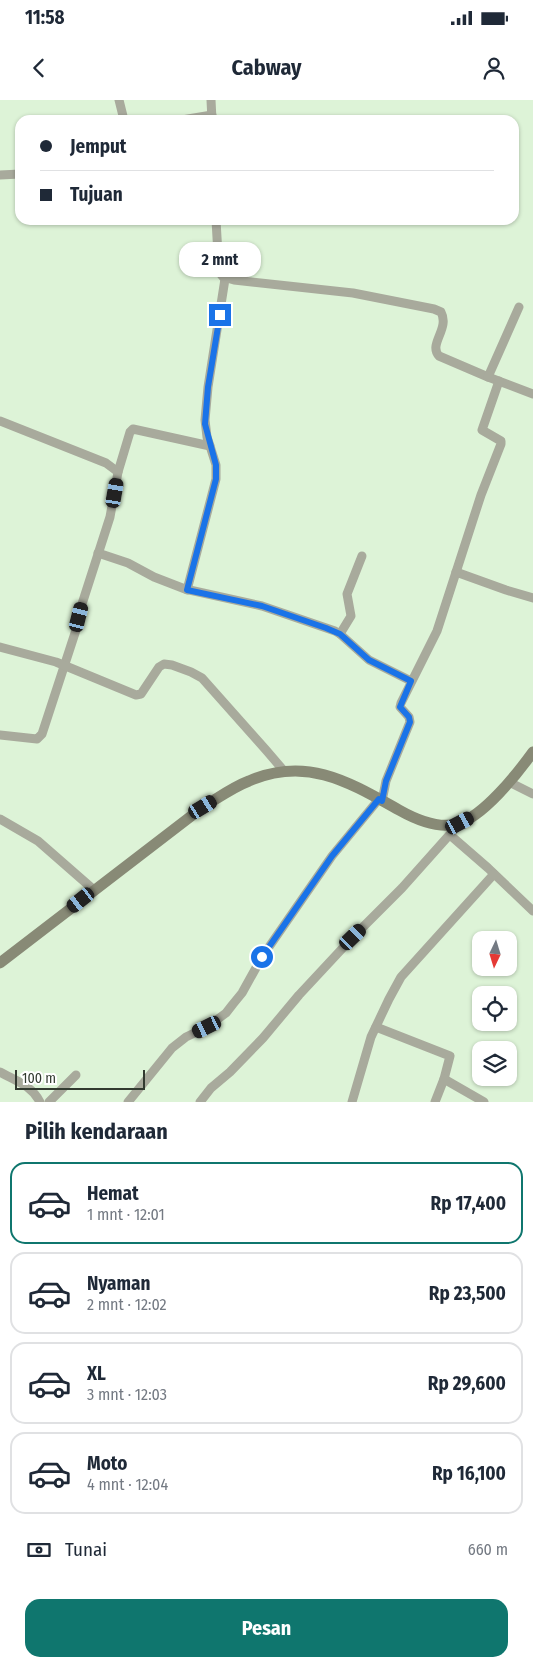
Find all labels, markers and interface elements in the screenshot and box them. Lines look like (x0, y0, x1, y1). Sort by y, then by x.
text: 11:58 (25, 6, 65, 29)
icon: back (25, 54, 53, 82)
text: Cabway (231, 54, 302, 81)
icon: person (480, 54, 508, 82)
text: Jemput (70, 135, 127, 158)
text: Tujuan (70, 183, 123, 206)
callout: 2 mnt (179, 242, 261, 278)
text: 2 mnt (202, 250, 238, 269)
route end (209, 304, 231, 326)
car (105, 477, 124, 509)
car (68, 601, 89, 633)
car (186, 793, 219, 821)
car (443, 809, 476, 837)
car (64, 885, 97, 915)
car (336, 921, 369, 953)
north arrow (472, 931, 518, 976)
map controls (472, 931, 517, 1086)
route start (251, 946, 273, 968)
button: locate (472, 986, 517, 1031)
car (190, 1014, 223, 1040)
button: layers (472, 1041, 517, 1086)
scale bar (15, 1067, 145, 1090)
text: 100 m (22, 1070, 56, 1087)
text: Pilih kendaraan (25, 1118, 168, 1145)
icon: car (27, 1181, 72, 1226)
text: Hemat (87, 1182, 139, 1205)
text: Rp 17,400 (431, 1192, 506, 1215)
text: 1 mnt · 12:01 (87, 1205, 165, 1224)
icon: car (27, 1271, 72, 1316)
text: Nyaman (87, 1272, 150, 1295)
text: Rp 23,500 (429, 1282, 506, 1305)
text: 2 mnt · 12:02 (87, 1295, 167, 1314)
icon: car (27, 1361, 72, 1406)
text: XL (87, 1362, 106, 1385)
text: Rp 29,600 (428, 1372, 506, 1395)
text: 3 mnt · 12:03 (87, 1385, 167, 1404)
icon: car (27, 1451, 72, 1496)
text: Moto (87, 1452, 127, 1475)
text: Rp 16,100 (432, 1462, 506, 1485)
text: 4 mnt · 12:04 (87, 1475, 168, 1494)
icon: cash (25, 1536, 53, 1564)
text: Tunai (65, 1538, 107, 1561)
text: 660 m (468, 1540, 508, 1559)
button: Pesan (25, 1599, 508, 1657)

